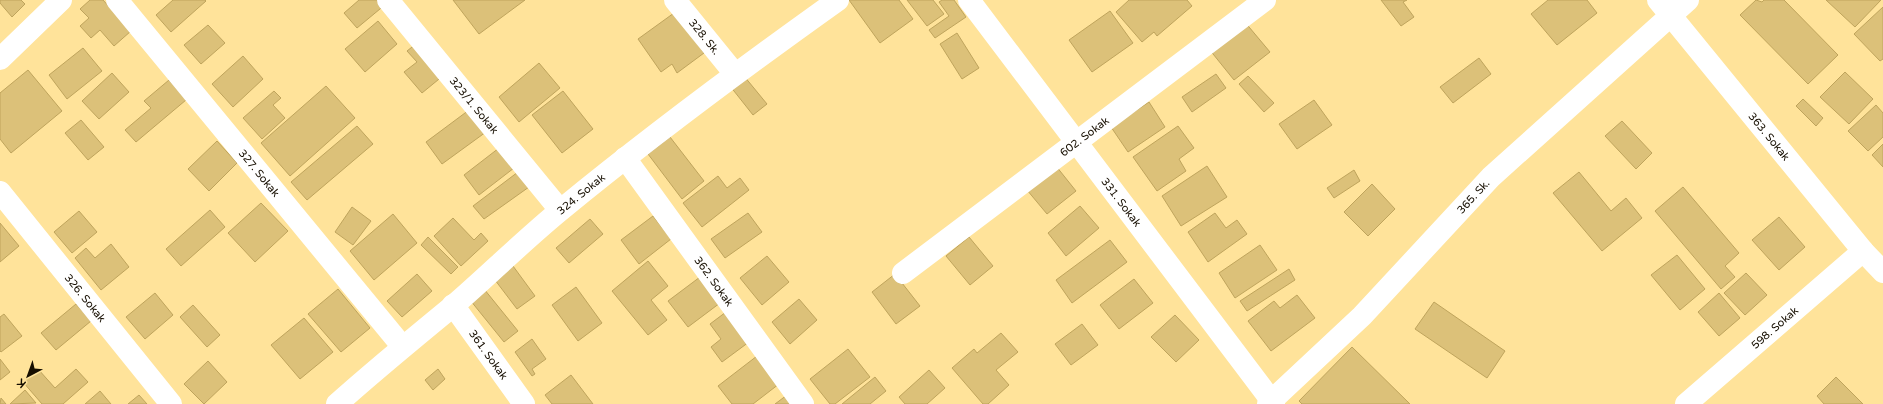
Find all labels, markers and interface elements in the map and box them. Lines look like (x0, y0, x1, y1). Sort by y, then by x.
street label: 328. Sk. (686, 16, 723, 57)
street label: 323/1. Sokak (447, 74, 501, 136)
street label: 363. Sokak (1746, 110, 1793, 163)
street label: 602. Sokak (1057, 114, 1111, 159)
street label: 327. Sokak (236, 147, 283, 199)
street label: 324. Sokak (554, 170, 607, 217)
street label: 331. Sokak (1099, 175, 1144, 229)
street label: 365. Sk. (1454, 176, 1492, 216)
street label: 362. Sokak (692, 254, 736, 308)
street label: 326. Sokak (62, 271, 109, 325)
street label: 598. Sokak (1748, 304, 1801, 351)
street label: 361. Sokak (466, 327, 511, 382)
north arrow (8, 356, 48, 396)
text: K (14, 375, 29, 390)

